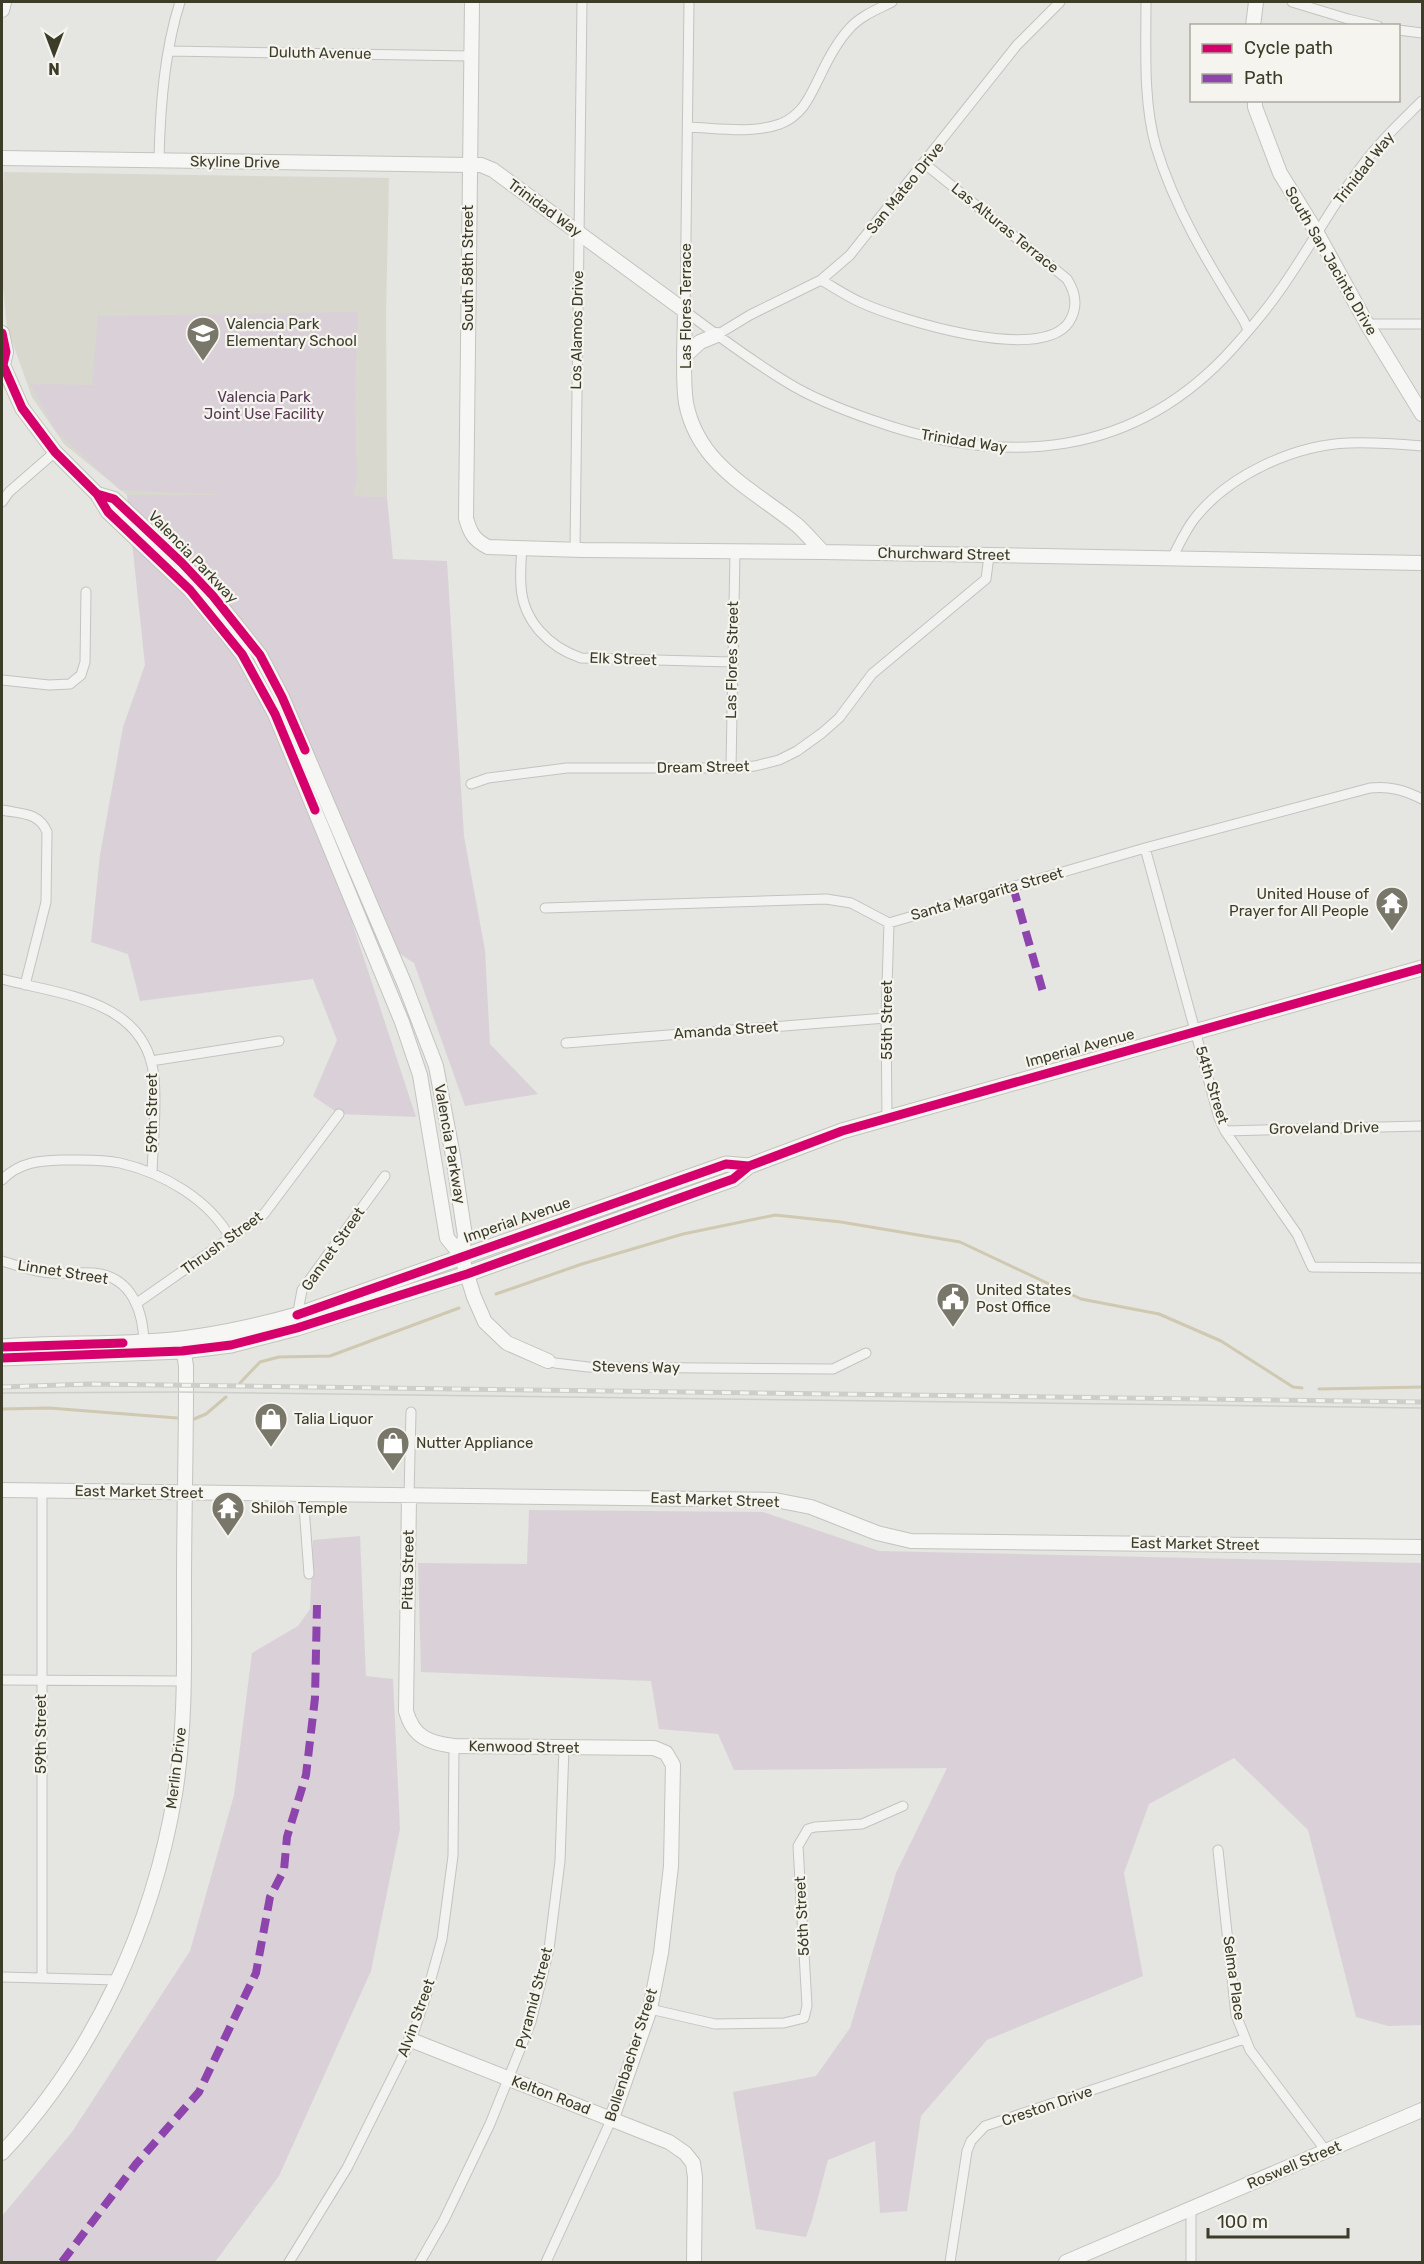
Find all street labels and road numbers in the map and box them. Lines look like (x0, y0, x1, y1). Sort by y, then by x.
street label: Duluth Avenue (268, 43, 372, 63)
street label: Trinidad Way (1330, 128, 1398, 208)
street label: San Mateo Drive (862, 138, 948, 238)
street label: Skyline Drive (190, 152, 280, 172)
street label: Trinidad Way (504, 175, 586, 241)
street label: Las Alturas Terrace (948, 179, 1062, 277)
street label: South San Jacinto Drive (1281, 183, 1381, 339)
street label: South 58th Street (459, 205, 477, 331)
street label: Las Flores Terrace (677, 243, 695, 369)
street label: Los Alamos Drive (567, 270, 587, 390)
street label: Trinidad Way (920, 425, 1008, 457)
street label: Valencia Parkway (144, 507, 242, 607)
street label: Churchward Street (878, 544, 1011, 564)
street label: Las Flores Street (722, 601, 742, 719)
street label: Elk Street (589, 649, 657, 669)
street label: Dream Street (656, 757, 750, 777)
street label: Santa Margarita Street (909, 864, 1065, 924)
street label: 55th Street (878, 980, 896, 1060)
street label: Amanda Street (673, 1017, 779, 1043)
street label: Imperial Avenue (1024, 1025, 1136, 1071)
street label: 54th Street (1192, 1044, 1232, 1126)
street label: 59th Street (143, 1073, 161, 1153)
street label: Valencia Parkway (431, 1083, 469, 1205)
street label: Groveland Drive (1269, 1118, 1379, 1138)
street label: Imperial Avenue (461, 1193, 573, 1247)
street label: Gannet Street (298, 1204, 369, 1294)
street label: Thrush Street (178, 1207, 266, 1279)
street label: Linnet Street (16, 1256, 110, 1288)
street label: Stevens Way (592, 1357, 680, 1377)
street label: East Market Street (74, 1482, 204, 1502)
street label: East Market Street (650, 1489, 780, 1511)
street label: Pitta Street (398, 1530, 418, 1610)
street label: East Market Street (1130, 1534, 1260, 1554)
street label: 59th Street (32, 1694, 50, 1774)
street label: Merlin Drive (162, 1726, 190, 1810)
street label: Kenwood Street (468, 1737, 580, 1757)
street label: 56th Street (791, 1875, 813, 1956)
street label: Selma Place (1219, 1935, 1249, 2021)
street label: Pyramid Street (512, 1945, 556, 2051)
street label: Alvin Street (394, 1976, 438, 2059)
street label: Bollenbacher Street (601, 1986, 661, 2124)
street label: Kelton Road (509, 2072, 593, 2118)
street label: Creston Drive (999, 2082, 1095, 2130)
street label: Roswell Street (1244, 2137, 1344, 2193)

